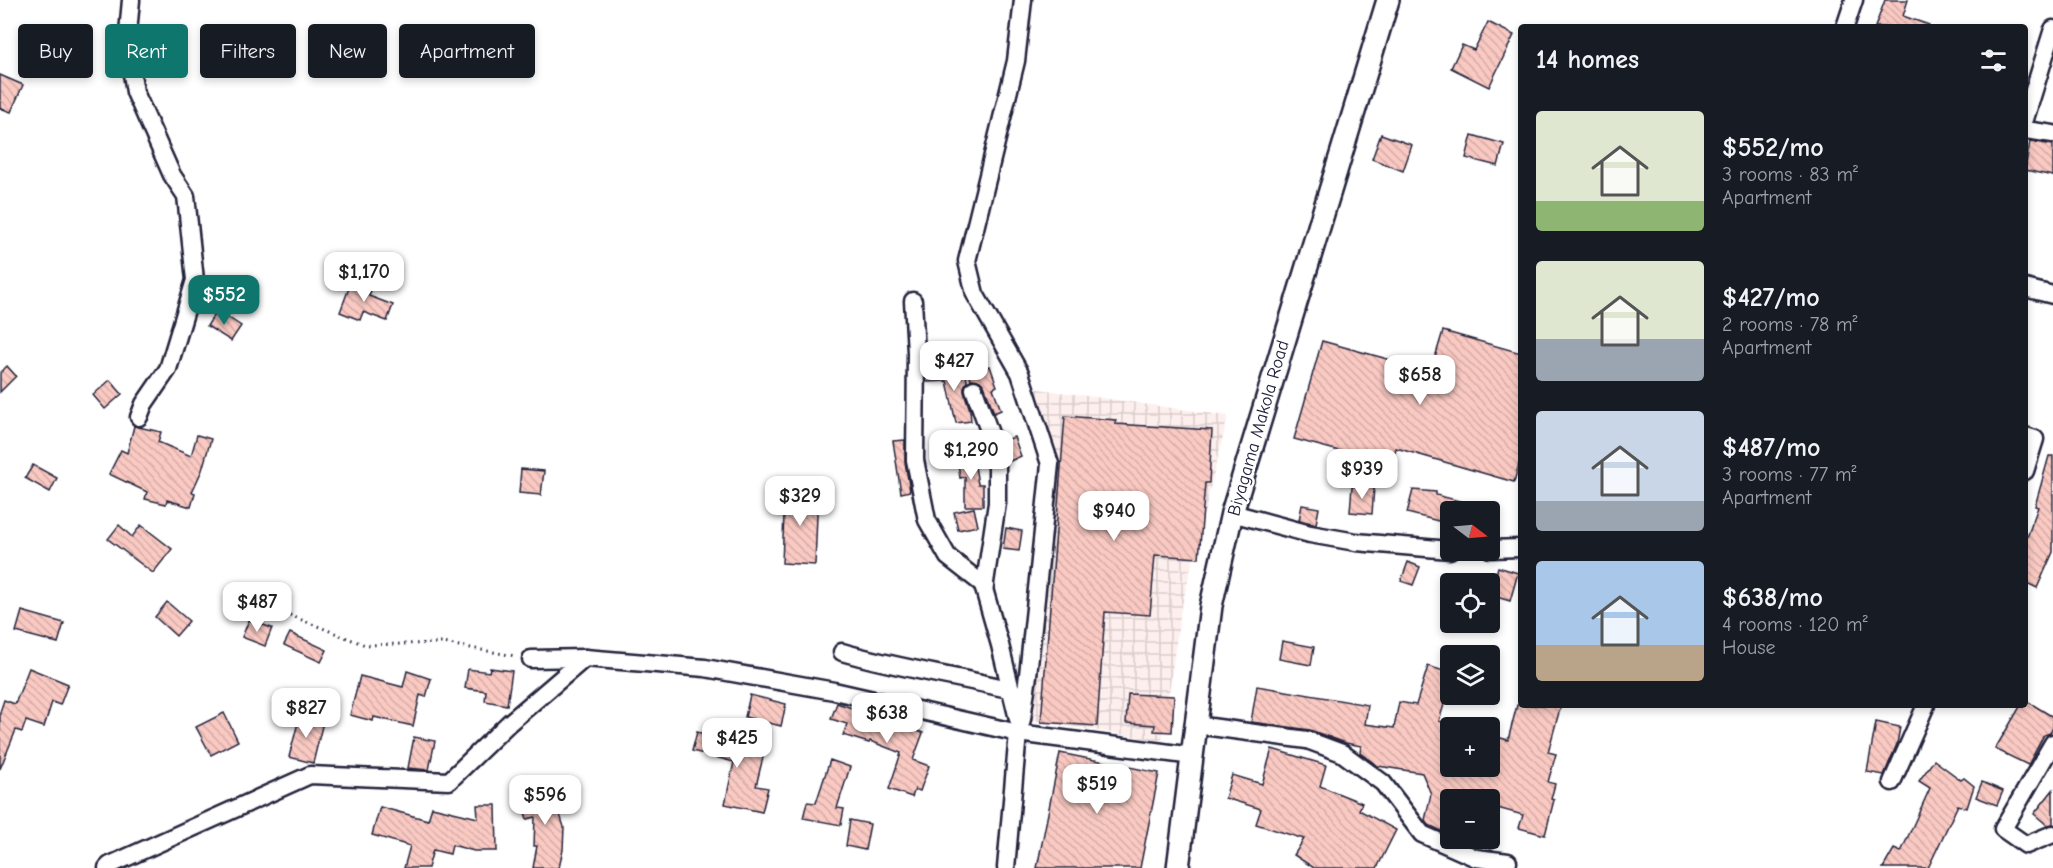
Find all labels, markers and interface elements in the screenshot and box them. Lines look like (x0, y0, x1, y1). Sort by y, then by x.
chip: Buy (18, 24, 93, 78)
chip: Rent (105, 24, 188, 78)
chip: Filters (200, 24, 296, 78)
chip: New (308, 24, 387, 78)
chip: Apartment (399, 24, 535, 78)
icon: filters (1977, 44, 2010, 77)
text: 14 homes (1536, 45, 1639, 75)
text: $552/mo (1722, 133, 1824, 163)
icon: home (1584, 135, 1656, 207)
text: 3 rooms · 83 m² (1722, 163, 1858, 186)
text: Apartment (1722, 186, 1812, 209)
pin: $1,170 (315, 252, 413, 303)
text: $1,170 (338, 260, 390, 283)
pin: $552 (188, 275, 260, 326)
text: $552 (202, 283, 246, 306)
text: $427/mo (1722, 283, 1820, 313)
icon: home (1584, 285, 1656, 357)
text: 2 rooms · 78 m² (1722, 313, 1858, 336)
text: Apartment (1722, 336, 1812, 359)
street label: Biyagama Makola Road (1223, 338, 1294, 518)
pin: $427 (918, 341, 990, 392)
text: $427 (934, 349, 974, 372)
pin: $658 (1384, 355, 1456, 406)
text: $658 (1398, 363, 1442, 386)
pin: $1,290 (922, 430, 1020, 481)
text: $487/mo (1722, 433, 1820, 463)
icon: home (1584, 435, 1656, 507)
text: $1,290 (943, 438, 999, 461)
pin: $939 (1326, 449, 1398, 500)
text: $939 (1341, 457, 1383, 480)
text: 3 rooms · 77 m² (1722, 463, 1856, 486)
pin: $329 (764, 476, 836, 527)
text: $329 (779, 484, 821, 507)
text: Apartment (1722, 486, 1812, 509)
pin: $940 (1078, 491, 1150, 542)
text: $940 (1092, 499, 1136, 522)
north arrow (1440, 501, 1500, 561)
map controls (1440, 501, 1500, 849)
button: locate (1440, 573, 1500, 633)
pin: $487 (221, 582, 293, 633)
text: $638/mo (1722, 583, 1823, 613)
icon: home (1584, 585, 1656, 657)
text: $487 (237, 590, 277, 613)
text: 4 rooms · 120 m² (1722, 613, 1868, 636)
text: House (1722, 636, 1776, 659)
button: layers (1440, 645, 1500, 705)
pin: $827 (270, 688, 342, 739)
pin: $638 (851, 693, 923, 744)
text: $827 (285, 696, 327, 719)
text: $638 (866, 701, 908, 724)
button: + (1440, 717, 1500, 777)
pin: $425 (701, 718, 773, 769)
text: $425 (716, 726, 758, 749)
pin: $519 (1061, 764, 1133, 815)
text: $519 (1077, 772, 1117, 795)
pin: $596 (509, 775, 581, 826)
text: $596 (523, 783, 567, 806)
button: − (1440, 789, 1500, 849)

